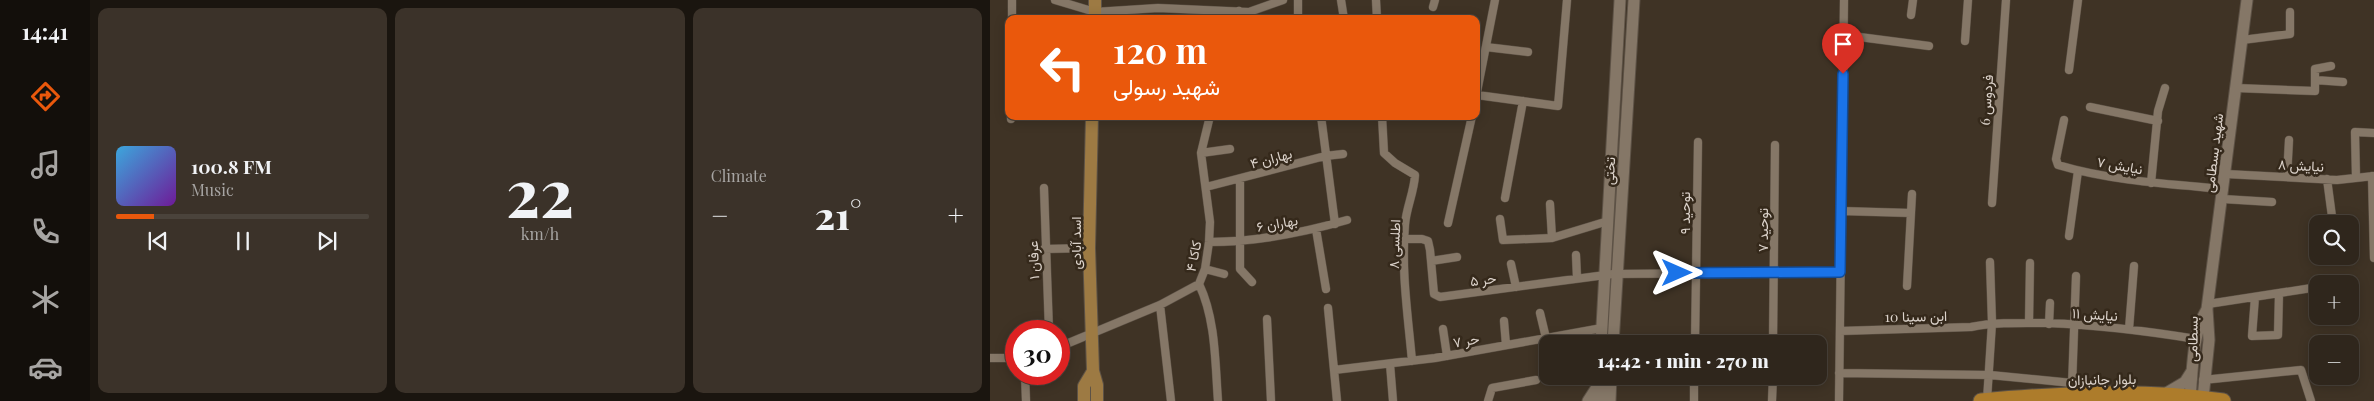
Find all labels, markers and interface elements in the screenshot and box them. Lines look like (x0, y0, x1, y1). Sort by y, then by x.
text: 14:41 (22, 16, 68, 46)
pin (1822, 23, 1864, 74)
text: 120 m (1113, 26, 1207, 73)
icon: arrive (1829, 30, 1857, 58)
icon: left (1030, 35, 1095, 100)
text: شهید رسولی (1113, 71, 1220, 101)
street label: فردوس 6 (1975, 74, 1997, 126)
icon: directions (28, 79, 63, 114)
street label: شهید بسطامی (2199, 112, 2227, 194)
street label: بهاران ۴ (1248, 143, 1294, 173)
icon: music (28, 147, 63, 182)
text: 22 (506, 147, 574, 233)
street label: نیایش ۷ (2096, 152, 2144, 178)
text: 100.8 FM (191, 153, 272, 179)
street label: نیایش ۸ (2277, 154, 2325, 176)
street label: تختی (1599, 157, 1619, 185)
text: Climate (711, 165, 767, 186)
text: Music (191, 179, 234, 200)
text: 21° (815, 189, 861, 240)
street label: توحید ۹ (1675, 192, 1694, 234)
text: − (711, 196, 729, 233)
text: + (948, 196, 964, 233)
street label: توحید ۷ (1753, 208, 1772, 252)
street label: بهاران ۶ (1255, 210, 1299, 236)
icon: phone (28, 214, 63, 249)
map controls (2309, 215, 2359, 385)
button: search (2309, 215, 2359, 265)
street label: اسد آبادی (1066, 217, 1085, 269)
street label: اطلسی ۸ (1384, 219, 1404, 269)
text: km/h (521, 223, 559, 244)
icon: previous (144, 227, 172, 255)
icon: pause (229, 227, 257, 255)
icon: next (313, 227, 341, 255)
street label: کاکا ۴ (1180, 239, 1206, 273)
street label: عرفان ۱ (1023, 240, 1043, 280)
position arrow (1650, 246, 1702, 298)
street label: حر ۵ (1469, 268, 1497, 290)
button: + (2309, 275, 2359, 325)
icon: climate (28, 282, 63, 317)
street label: نیایش ۱۱ (2071, 303, 2119, 325)
street label: ابن سینا 10 (1885, 306, 1947, 326)
street label: بسطامی (2182, 316, 2202, 362)
speed limit sign: 30 (1005, 320, 1070, 385)
street label: حر ۷ (1451, 328, 1481, 352)
button: − (2309, 335, 2359, 385)
text: 14:42 · 1 min · 270 m (1597, 347, 1769, 373)
icon: car (28, 350, 63, 385)
street label: بلوار جانبازان (2068, 369, 2136, 389)

